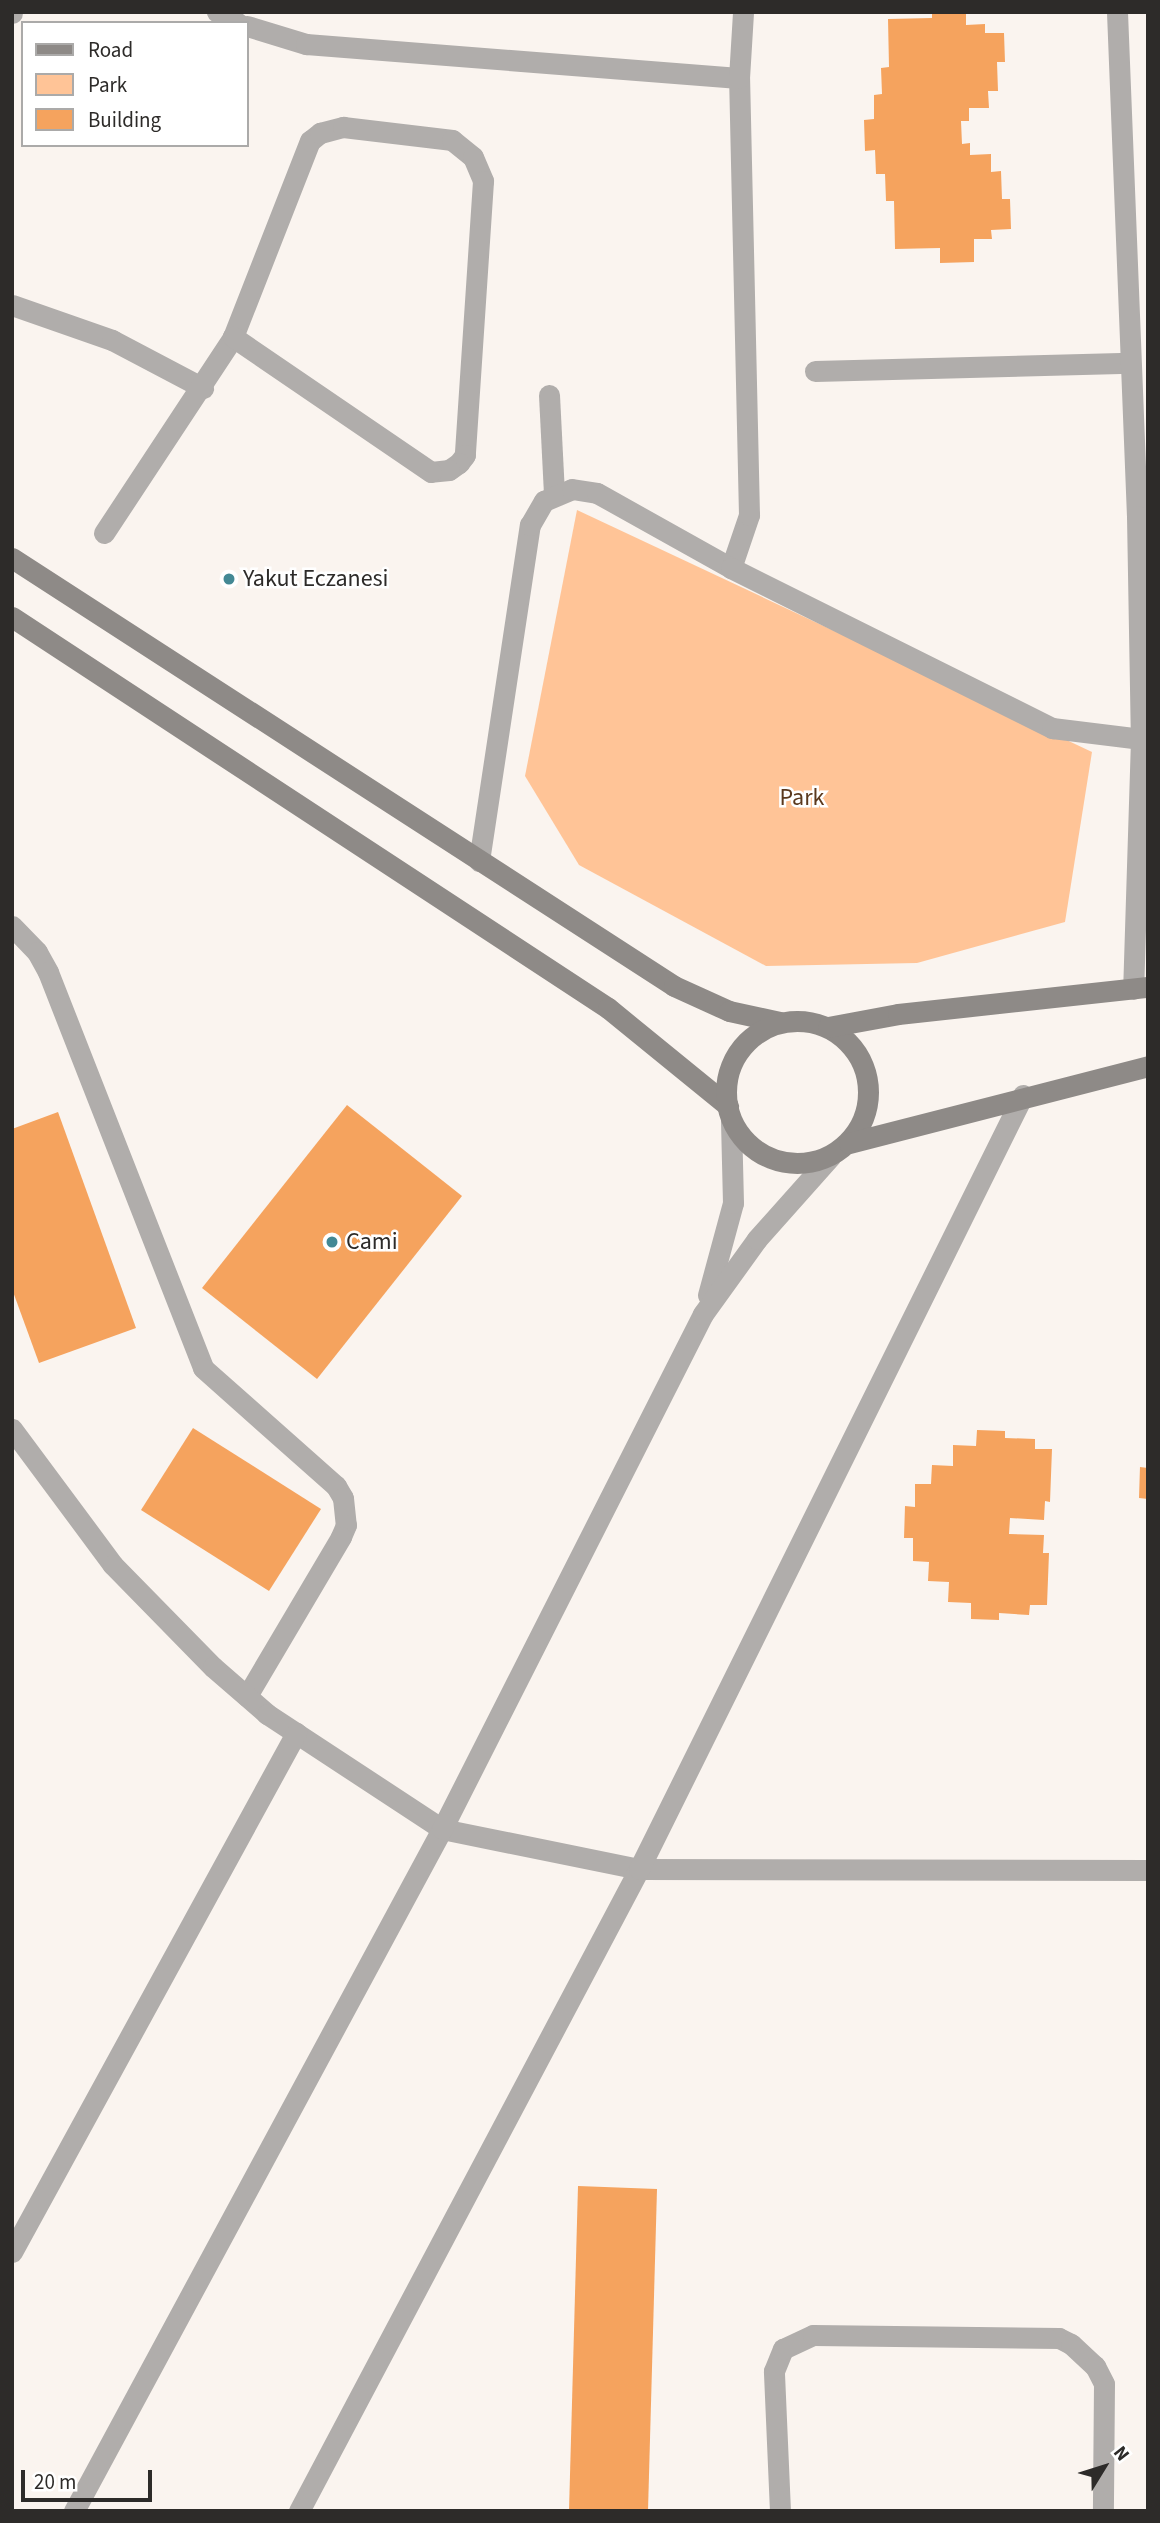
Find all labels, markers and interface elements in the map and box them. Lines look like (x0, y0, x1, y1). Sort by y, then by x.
legend (21, 21, 248, 147)
text: Road (88, 35, 133, 65)
text: Park (88, 70, 127, 100)
text: Building (88, 105, 161, 135)
place label: Yakut Eczanesi (243, 565, 389, 593)
marker: Yakut Eczanesi (221, 571, 237, 587)
park label: Park (780, 784, 824, 812)
place label: Cami (346, 1228, 398, 1256)
marker: Cami (324, 1234, 340, 1250)
north arrow (1069, 2432, 1139, 2502)
text: N (1106, 2440, 1135, 2467)
scale bar (24, 2456, 156, 2500)
text: 20 m (34, 2467, 76, 2497)

